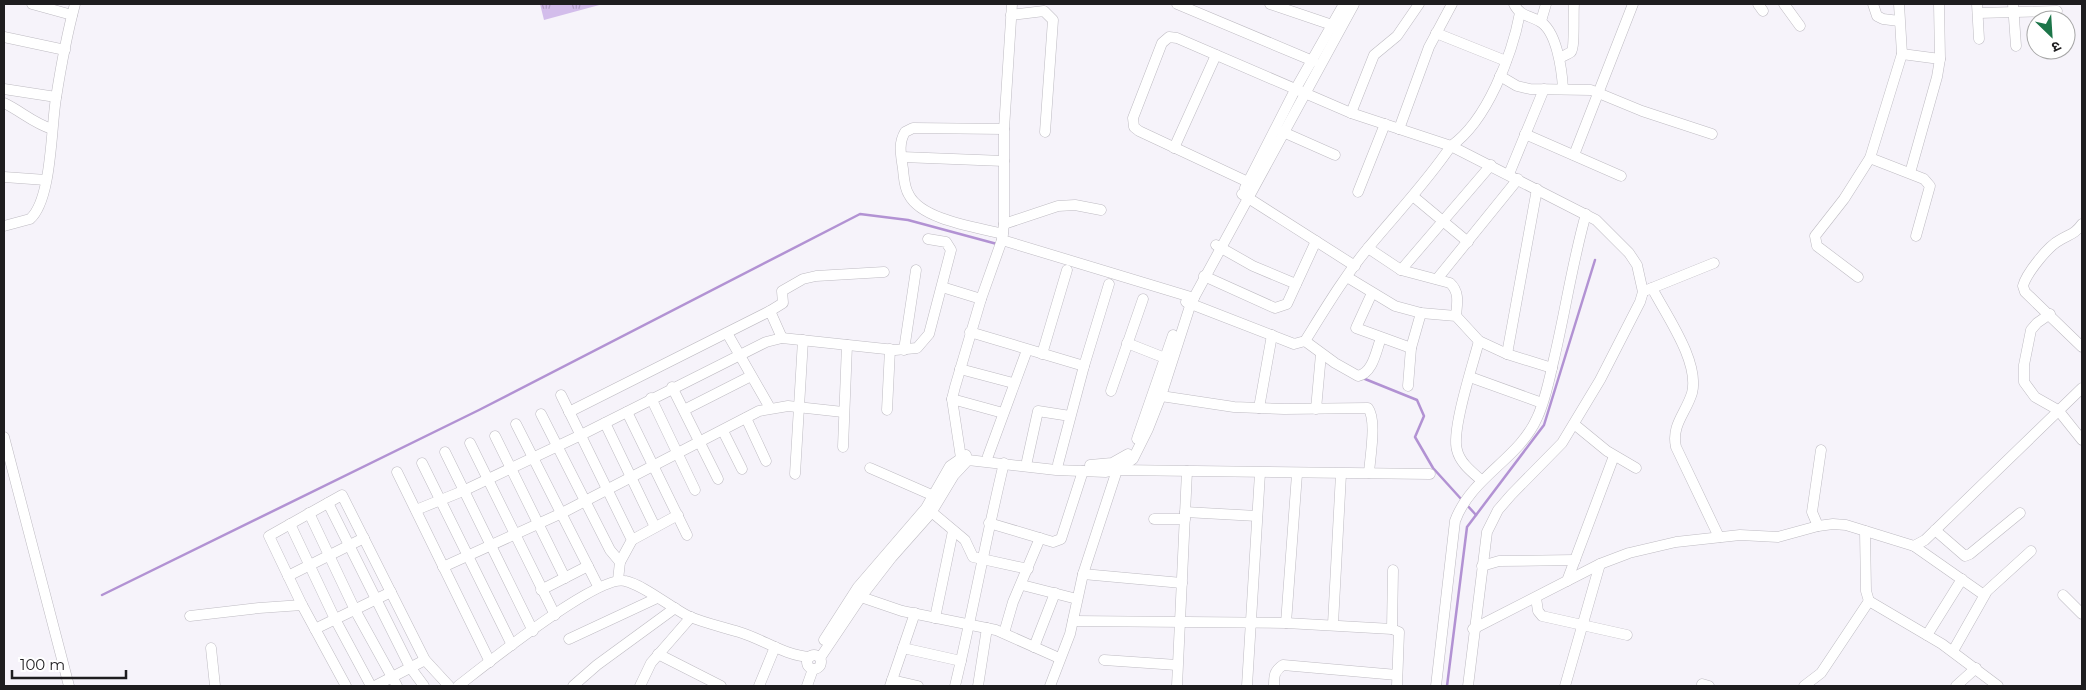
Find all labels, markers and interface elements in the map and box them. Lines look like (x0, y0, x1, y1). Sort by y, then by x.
north arrow (2026, 10, 2076, 60)
text: उ (2048, 37, 2064, 57)
scale bar (12, 648, 126, 680)
text: 100 m (20, 655, 65, 674)

